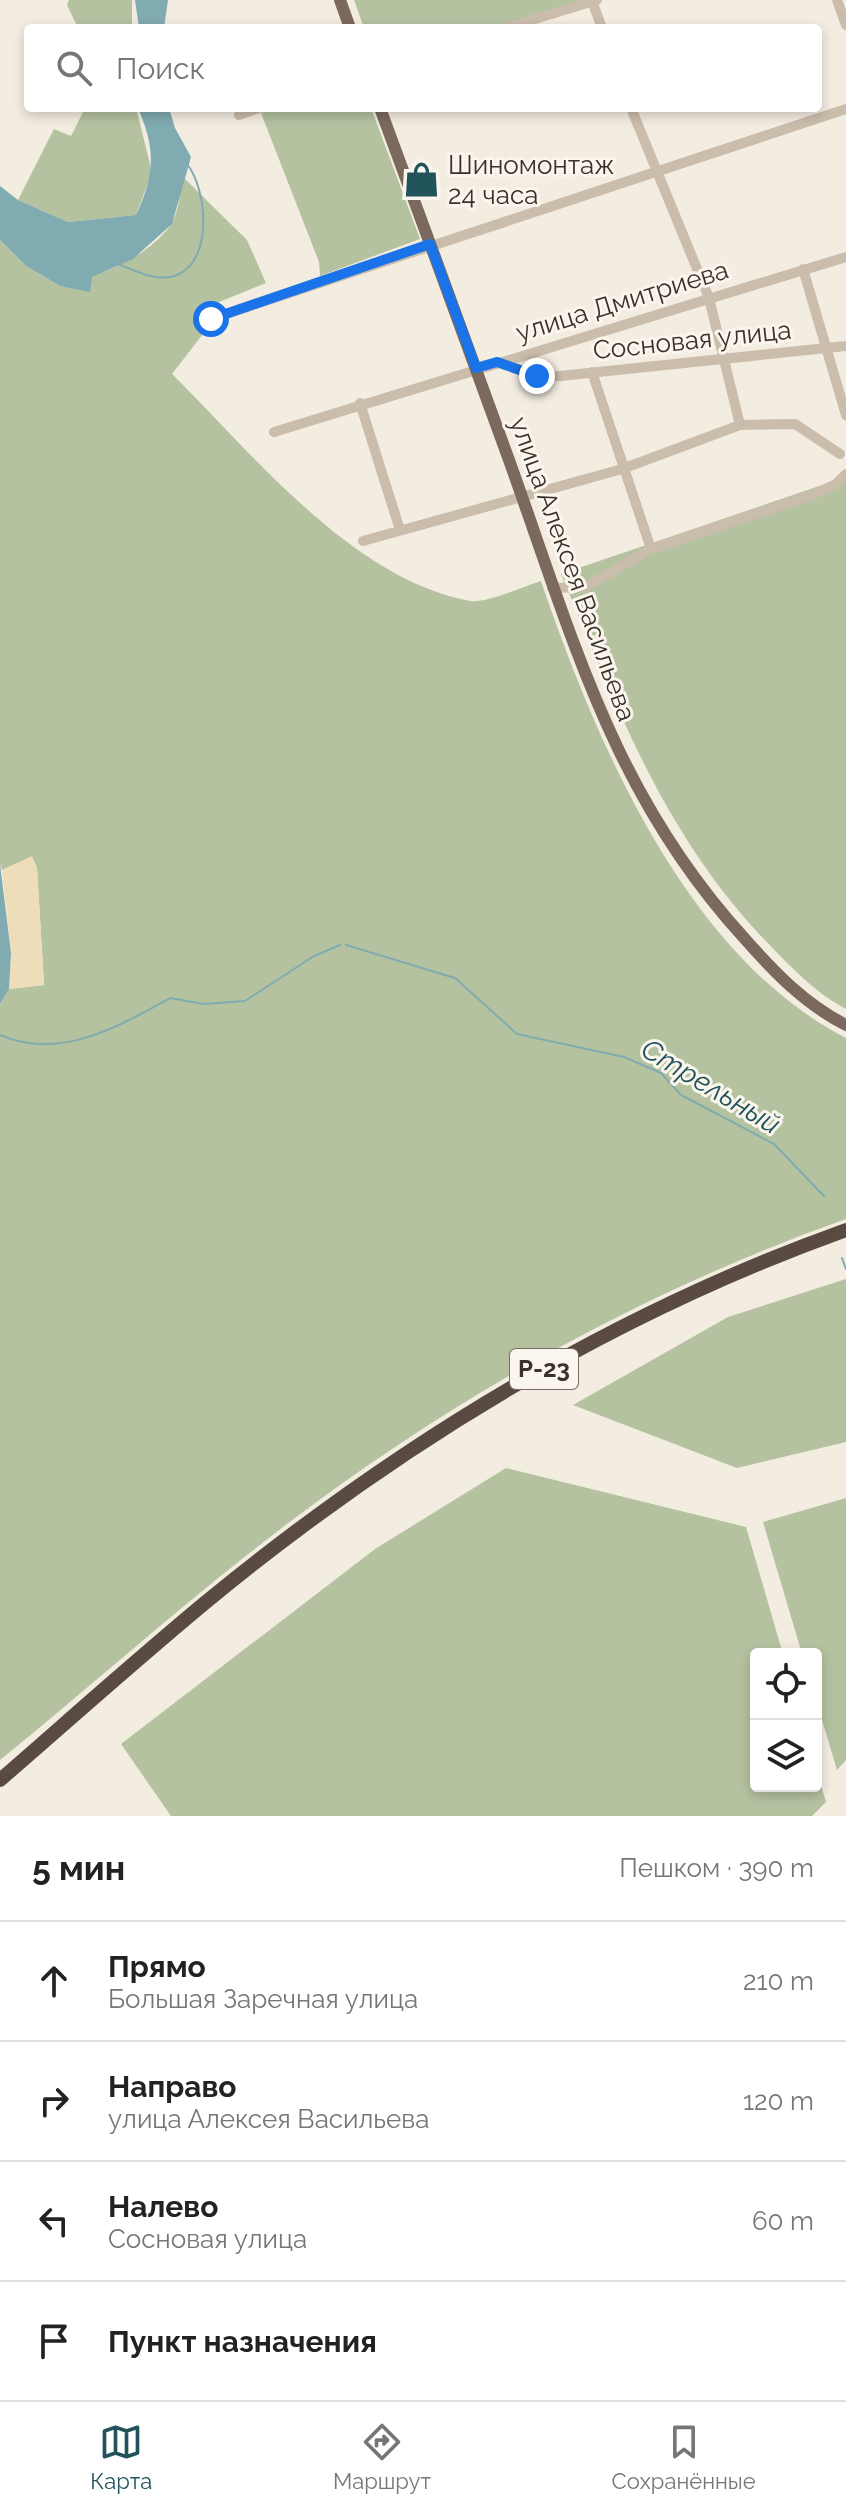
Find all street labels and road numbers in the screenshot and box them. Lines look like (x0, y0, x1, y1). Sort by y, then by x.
street label: улица Дмитриева (512, 254, 732, 348)
street label: Сосновая улица (591, 315, 793, 365)
street label: улица Алексея Васильева (504, 413, 642, 725)
road number: Р-23 (510, 1349, 578, 1389)

